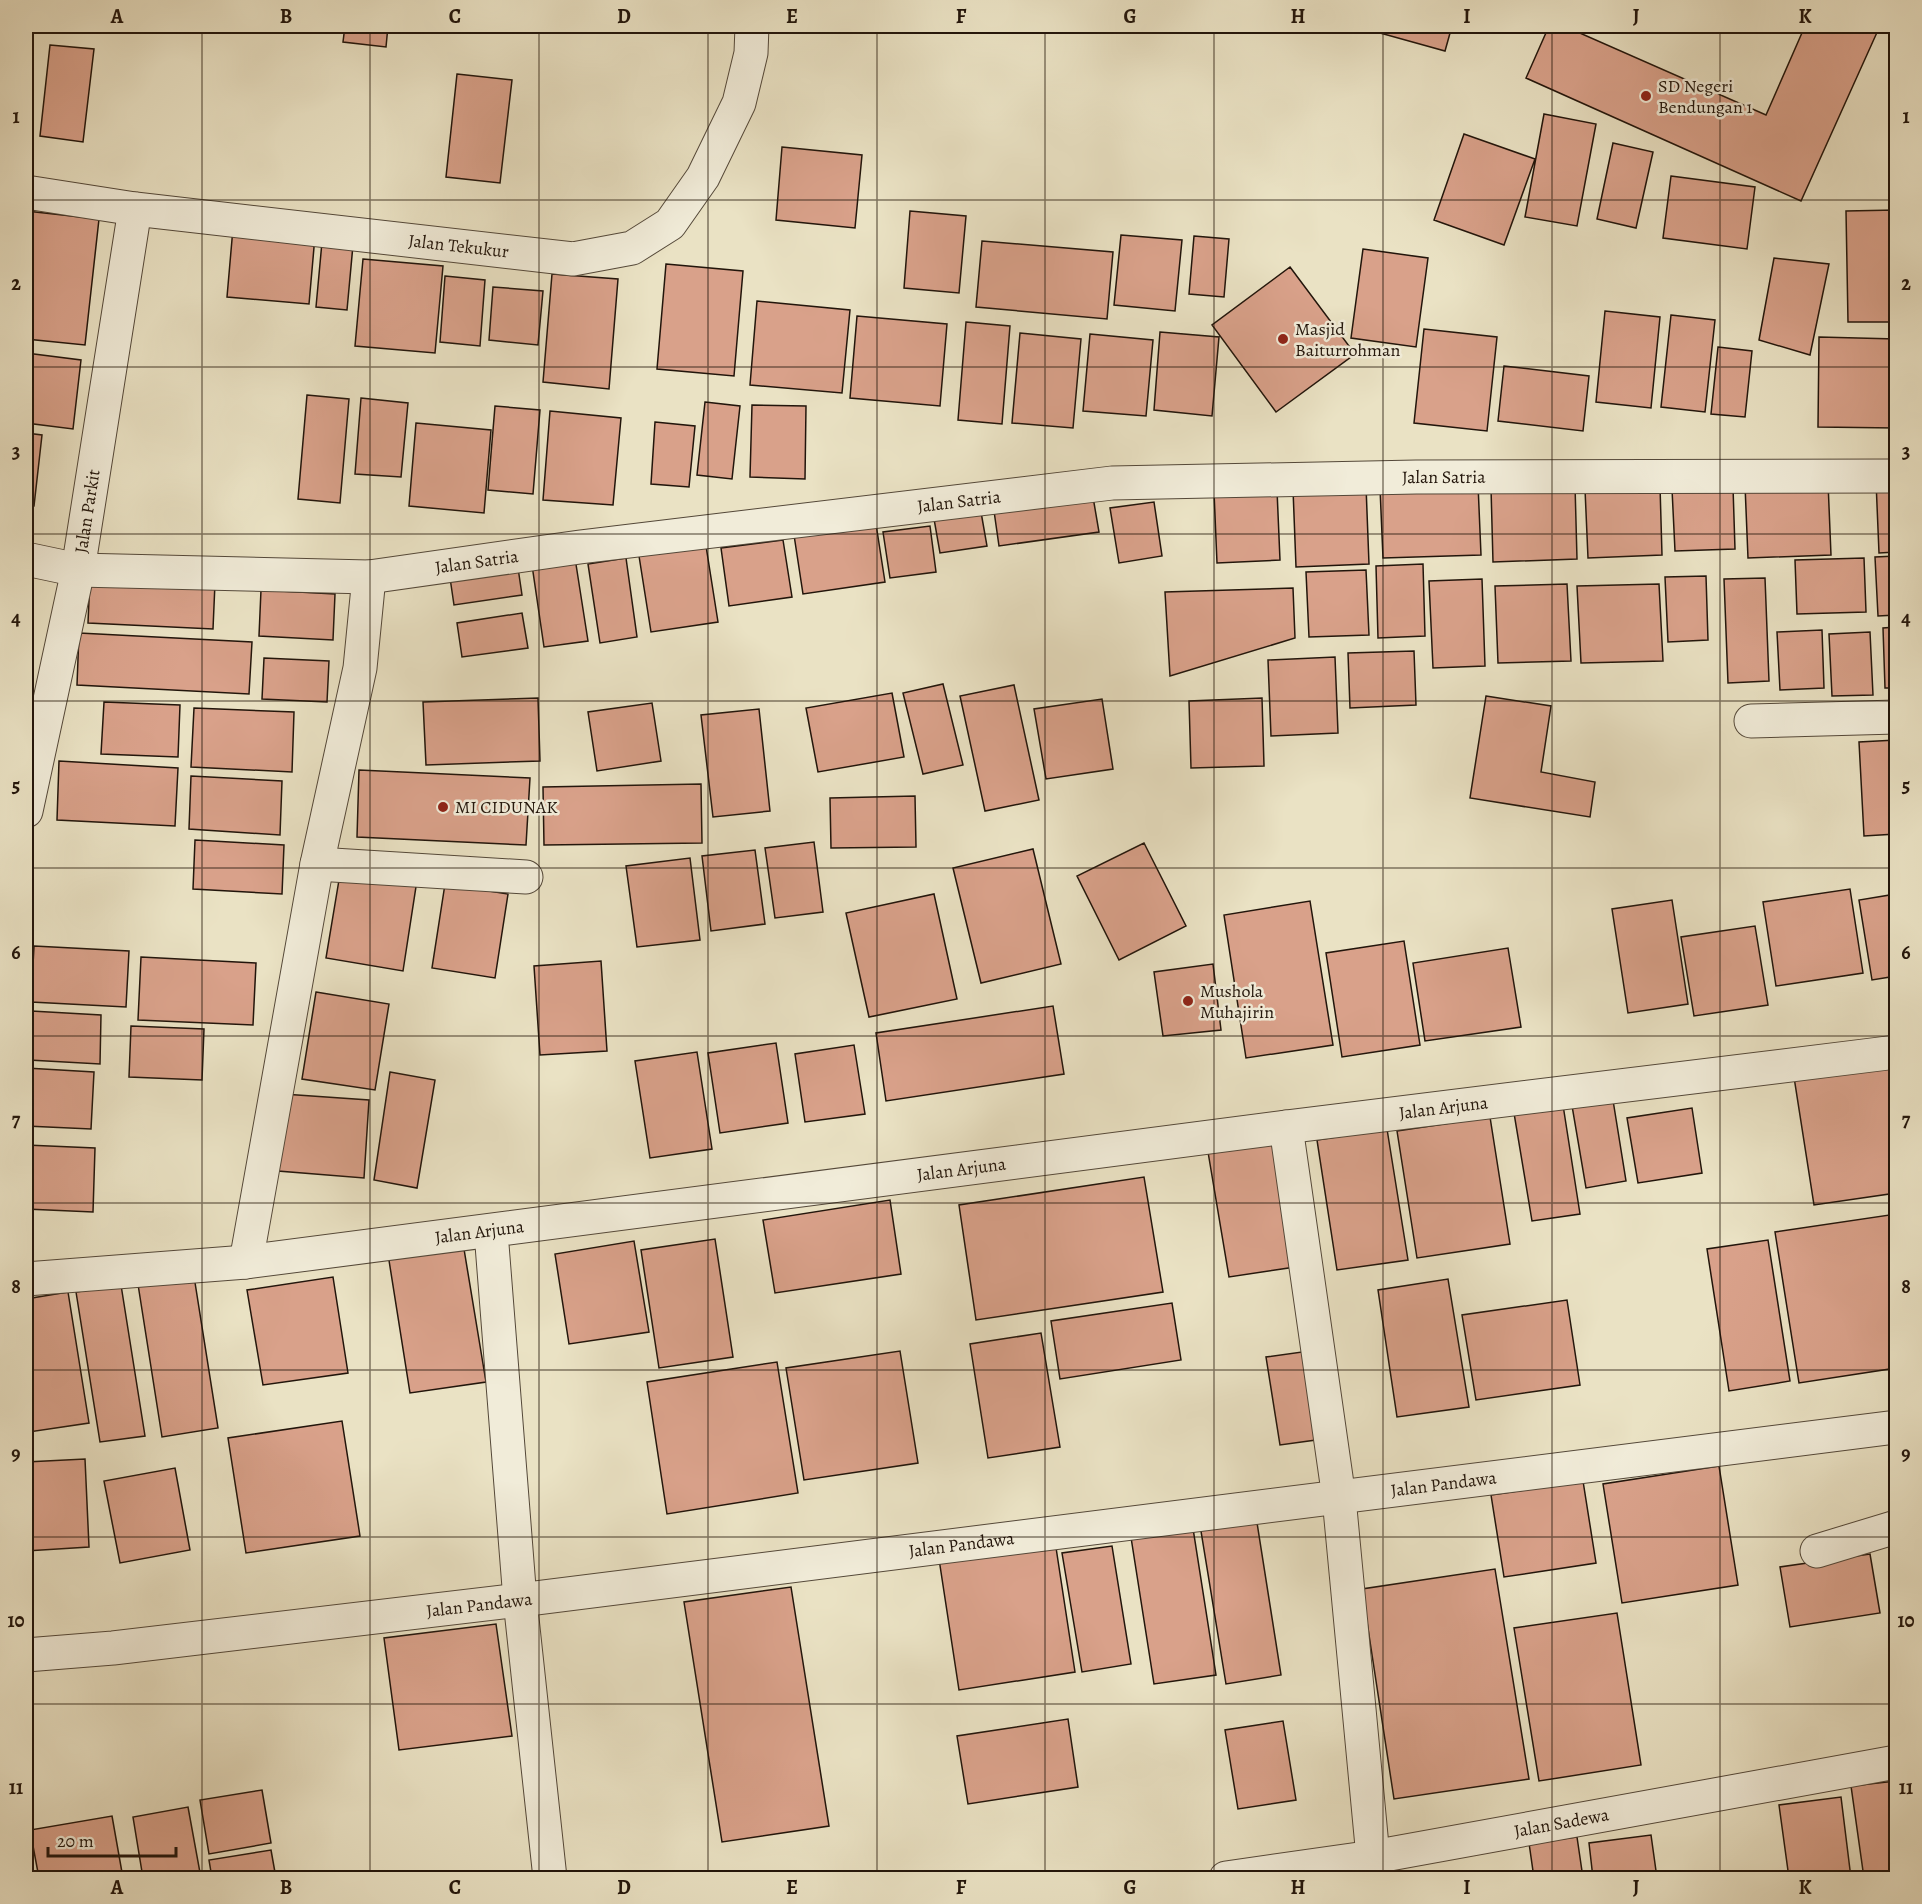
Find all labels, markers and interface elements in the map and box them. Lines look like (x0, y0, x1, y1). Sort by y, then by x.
text: A (110, 3, 124, 30)
text: B (280, 3, 292, 30)
text: C (449, 3, 461, 30)
text: D (617, 3, 631, 30)
text: E (786, 3, 798, 30)
text: F (956, 3, 967, 30)
text: G (1123, 3, 1137, 30)
text: H (1291, 3, 1306, 30)
text: I (1463, 3, 1471, 30)
text: J (1633, 3, 1640, 30)
text: K (1798, 3, 1812, 30)
place label: SD Negeri Bendungan 1 (1658, 74, 1753, 119)
marker: SD Negeri Bendungan 1 (1639, 89, 1653, 103)
text: 1 (12, 103, 20, 130)
text: 1 (1902, 103, 1910, 130)
street label: Jalan Tekukur (407, 228, 510, 264)
text: 2 (11, 270, 21, 297)
text: 2 (1901, 270, 1911, 297)
place label: Masjid Baiturrohman (1295, 317, 1400, 362)
marker: Masjid Baiturrohman (1276, 332, 1290, 346)
text: 3 (12, 438, 20, 465)
text: 3 (1902, 438, 1910, 465)
street label: Jalan Satria (1402, 465, 1486, 489)
street label: Jalan Parkit (69, 467, 106, 555)
street label: Jalan Satria (916, 484, 1003, 518)
street label: Jalan Satria (433, 544, 521, 579)
text: 4 (11, 605, 21, 632)
text: 4 (1901, 605, 1911, 632)
text: 5 (12, 772, 20, 799)
text: 5 (1902, 772, 1910, 799)
place label: MI CIDUNAK (455, 795, 558, 819)
marker: MI CIDUNAK (436, 800, 450, 814)
text: 6 (11, 939, 21, 966)
text: 6 (1901, 939, 1911, 966)
place label: Mushola Muhajirin (1200, 979, 1274, 1024)
marker: Mushola Muhajirin (1181, 994, 1195, 1008)
street label: Jalan Arjuna (1398, 1090, 1490, 1125)
text: 7 (12, 1106, 21, 1133)
text: 7 (1902, 1106, 1911, 1133)
street label: Jalan Arjuna (915, 1151, 1008, 1187)
street label: Jalan Arjuna (433, 1214, 526, 1249)
text: 8 (11, 1273, 21, 1300)
text: 8 (1901, 1273, 1911, 1300)
text: 9 (11, 1440, 21, 1467)
text: 9 (1901, 1440, 1911, 1467)
street label: Jalan Pandawa (1389, 1465, 1498, 1502)
street label: Jalan Pandawa (907, 1526, 1016, 1563)
street label: Jalan Pandawa (425, 1587, 534, 1623)
text: 10 (7, 1607, 25, 1634)
text: 10 (1897, 1607, 1915, 1634)
text: 11 (9, 1774, 23, 1801)
text: 11 (1899, 1774, 1913, 1801)
street label: Jalan Sadewa (1512, 1802, 1611, 1843)
scale bar (48, 1820, 176, 1858)
text: 20 m (57, 1829, 94, 1853)
text: A (110, 1874, 124, 1901)
text: B (280, 1874, 292, 1901)
text: C (449, 1874, 461, 1901)
text: D (617, 1874, 631, 1901)
text: E (786, 1874, 798, 1901)
text: F (956, 1874, 967, 1901)
text: G (1123, 1874, 1137, 1901)
text: H (1291, 1874, 1306, 1901)
text: I (1463, 1874, 1471, 1901)
text: J (1633, 1874, 1640, 1901)
text: K (1798, 1874, 1812, 1901)

